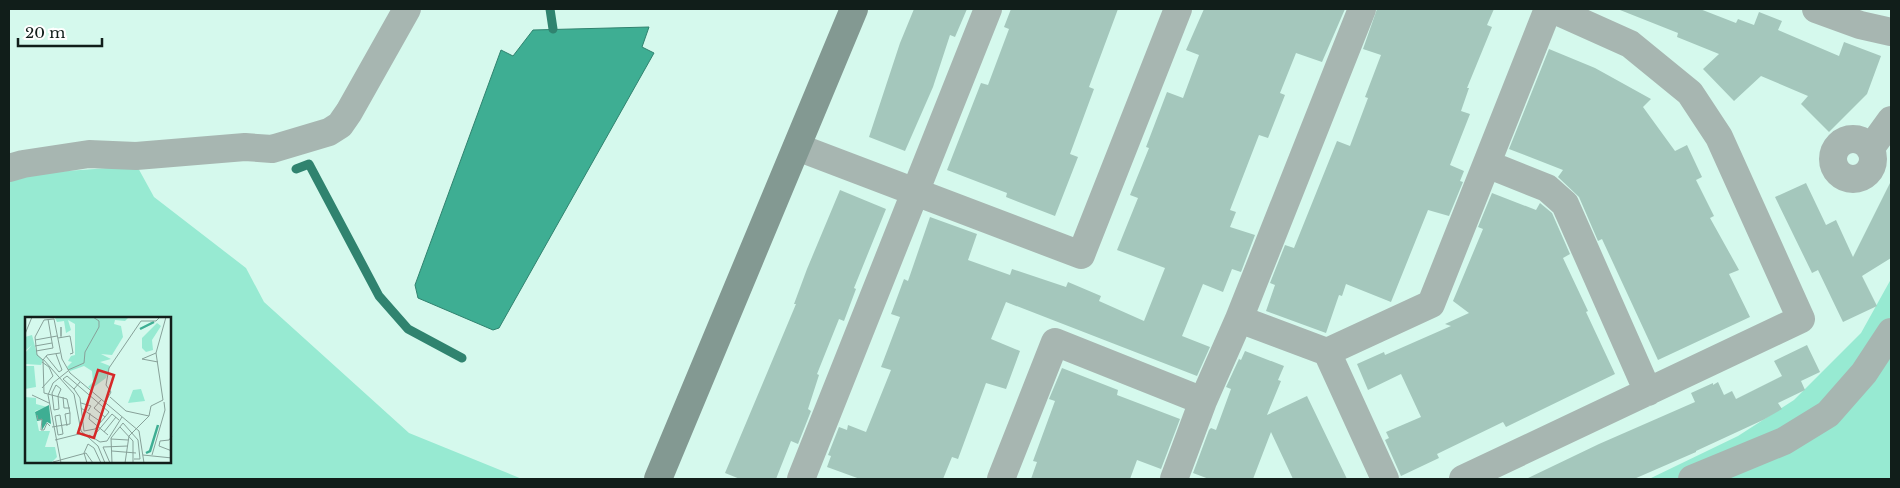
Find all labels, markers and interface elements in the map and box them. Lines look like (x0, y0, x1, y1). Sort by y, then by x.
scale bar (18, 15, 101, 47)
text: 20 m (25, 23, 65, 42)
inset map (25, 317, 171, 463)

